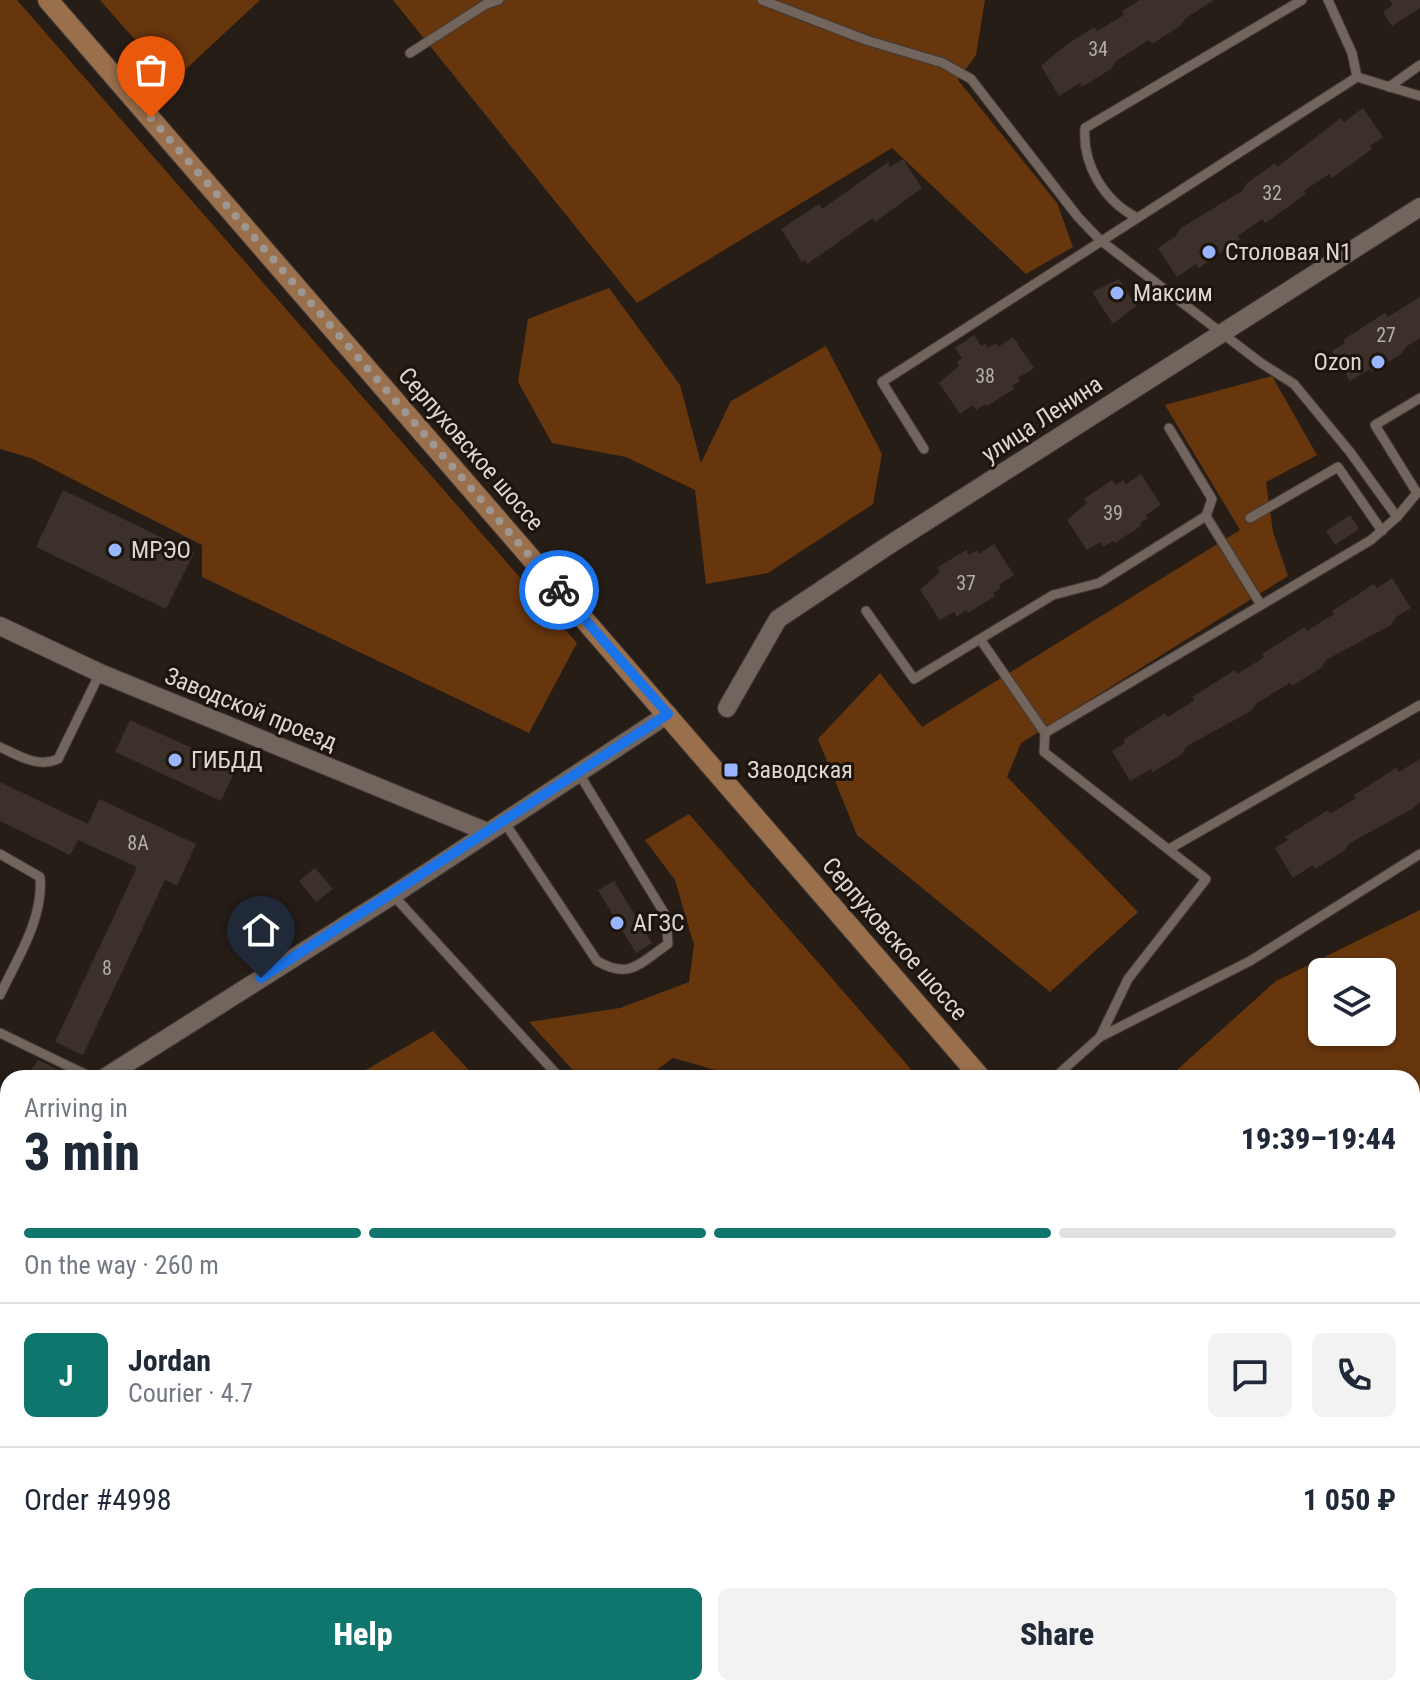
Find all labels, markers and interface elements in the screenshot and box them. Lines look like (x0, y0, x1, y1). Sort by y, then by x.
pin (117, 36, 185, 118)
house number: 34 (1088, 37, 1108, 61)
icon: bag (129, 48, 173, 92)
house number: 32 (1262, 181, 1282, 205)
place label: Столовая N1 (1225, 238, 1352, 266)
marker: Столовая N1 (1200, 243, 1218, 261)
place label: Максим (1133, 279, 1213, 307)
marker: Максим (1108, 284, 1126, 302)
house number: 27 (1376, 323, 1396, 347)
place label: Ozon (1314, 348, 1362, 376)
marker: Ozon (1369, 353, 1387, 371)
street label: Серпуховское шоссе (393, 362, 549, 536)
house number: 38 (975, 364, 995, 388)
street label: улица Ленина (977, 370, 1107, 468)
house number: 39 (1103, 501, 1123, 525)
place label: МРЭО (131, 536, 191, 564)
marker: МРЭО (106, 541, 124, 559)
courier (519, 550, 599, 630)
icon: bike (537, 568, 581, 612)
house number: 37 (956, 571, 976, 595)
street label: Заводской проезд (161, 662, 341, 756)
place label: ГИБДД (191, 746, 263, 774)
marker: ГИБДД (166, 751, 184, 769)
place label: Заводская (747, 756, 853, 784)
marker: Заводская (722, 761, 740, 779)
house number: 8А (127, 831, 149, 855)
street label: Серпуховское шоссе (817, 852, 973, 1026)
pin (227, 896, 295, 978)
icon: home (239, 908, 283, 952)
place label: АГЗС (633, 909, 685, 937)
marker: АГЗС (608, 914, 626, 932)
house number: 8 (102, 956, 112, 980)
map controls (1308, 958, 1396, 1046)
button: layers (1308, 958, 1396, 1046)
text: Arriving in (24, 1093, 128, 1123)
text: 19:39–19:44 (1241, 1121, 1396, 1156)
text: 3 min (24, 1122, 140, 1183)
text: On the way · 260 m (24, 1250, 219, 1280)
button: chat (1208, 1333, 1292, 1417)
button: phone (1312, 1333, 1396, 1417)
text: Jordan (128, 1343, 211, 1378)
text: J (59, 1358, 73, 1393)
text: Courier · 4.7 (128, 1378, 253, 1408)
text: Order #4998 (24, 1482, 172, 1517)
text: 1 050 ₽ (1303, 1482, 1396, 1517)
button: Help (24, 1588, 702, 1680)
button: Share (718, 1588, 1396, 1680)

